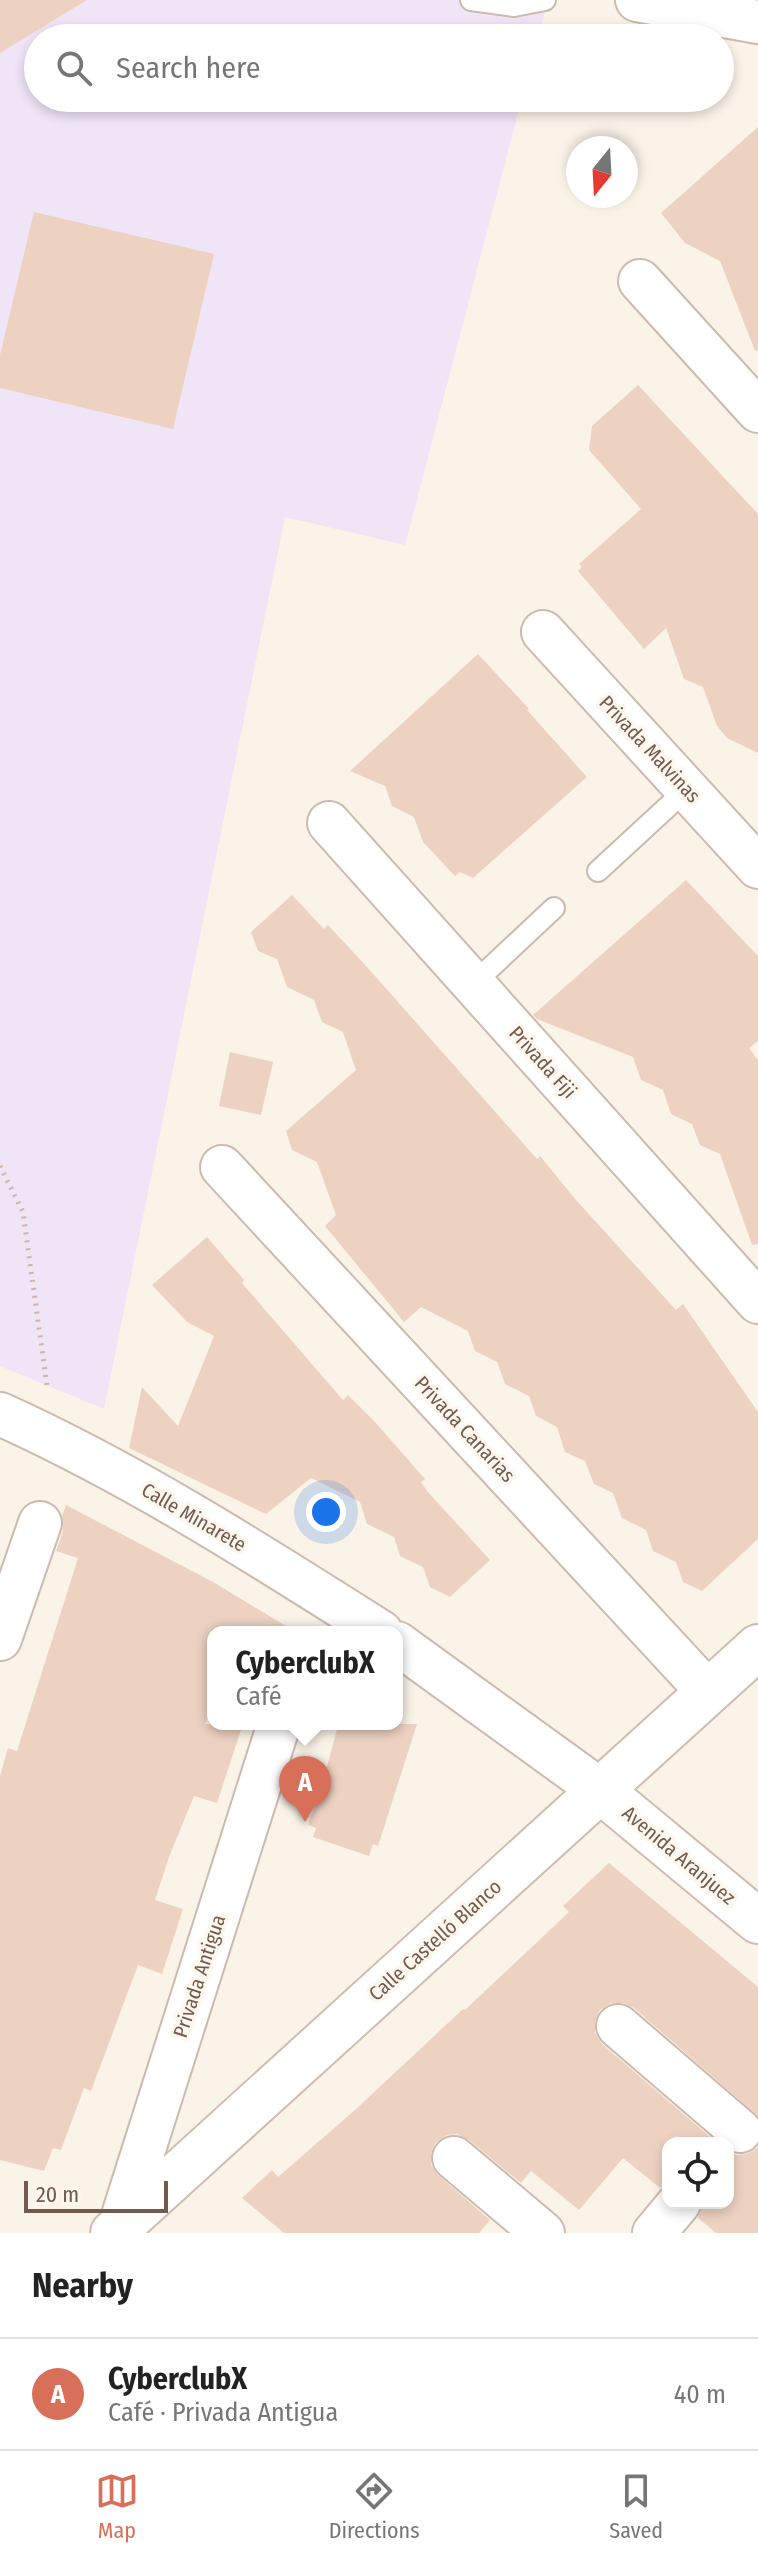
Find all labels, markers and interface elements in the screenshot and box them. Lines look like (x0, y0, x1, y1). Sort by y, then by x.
search box (24, 24, 734, 112)
icon: search (52, 46, 96, 90)
text: Search here (116, 50, 261, 86)
north arrow (566, 136, 638, 208)
street label: Privada Malvinas (594, 691, 706, 807)
street label: Privada Fiji (504, 1021, 582, 1103)
street label: Privada Canarias (410, 1371, 520, 1487)
street label: Calle Minarete (137, 1477, 251, 1557)
your location (306, 1492, 346, 1532)
popup (207, 1626, 403, 1730)
text: CyberclubX (235, 1645, 375, 1681)
text: Café (235, 1681, 282, 1712)
pin: A (279, 1756, 331, 1822)
street label: Avenida Aranjuez (618, 1801, 741, 1909)
street label: Calle Castelló Blanco (364, 1874, 506, 2006)
street label: Privada Antigua (168, 1912, 230, 2040)
map controls (662, 2137, 734, 2209)
button: locate (662, 2137, 734, 2209)
scale bar (24, 2177, 168, 2213)
text: 20 m (36, 2181, 79, 2208)
text: Nearby (32, 2265, 133, 2306)
text: CyberclubX (108, 2361, 247, 2397)
text: A (51, 2379, 65, 2410)
text: 40 m (674, 2379, 726, 2410)
text: Café · Privada Antigua (108, 2397, 338, 2428)
tab: Map (95, 2469, 139, 2544)
tab: Directions (329, 2469, 420, 2544)
tab: Saved (609, 2469, 663, 2544)

